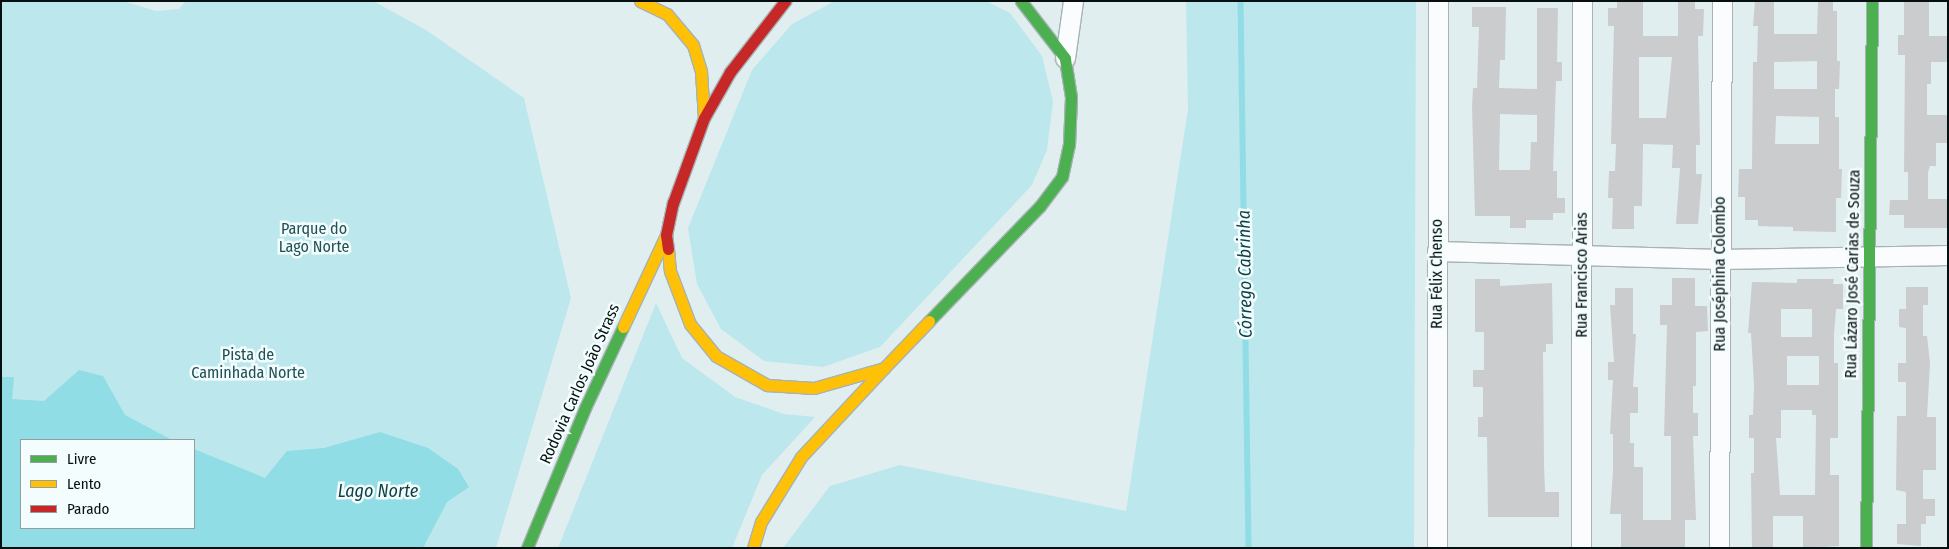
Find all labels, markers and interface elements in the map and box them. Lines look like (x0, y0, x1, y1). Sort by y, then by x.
street label: Rua Lázaro José Carias de Souza (1842, 169, 1864, 379)
street label: Rua Joséphina Colombo (1710, 196, 1730, 352)
water label: Córrego Cabrinha (1233, 210, 1257, 338)
street label: Rua Francisco Arias (1572, 212, 1592, 338)
park label: Parque do Lago Norte (279, 219, 349, 257)
street label: Rua Félix Chenso (1427, 219, 1447, 329)
street label: Rodovia Carlos João Strass (536, 301, 624, 467)
park label: Pista de Caminhada Norte (191, 345, 305, 383)
legend (20, 439, 195, 529)
text: Livre (67, 450, 96, 468)
text: Lento (67, 475, 101, 493)
water label: Lago Norte (338, 480, 418, 502)
text: Parado (67, 500, 109, 518)

